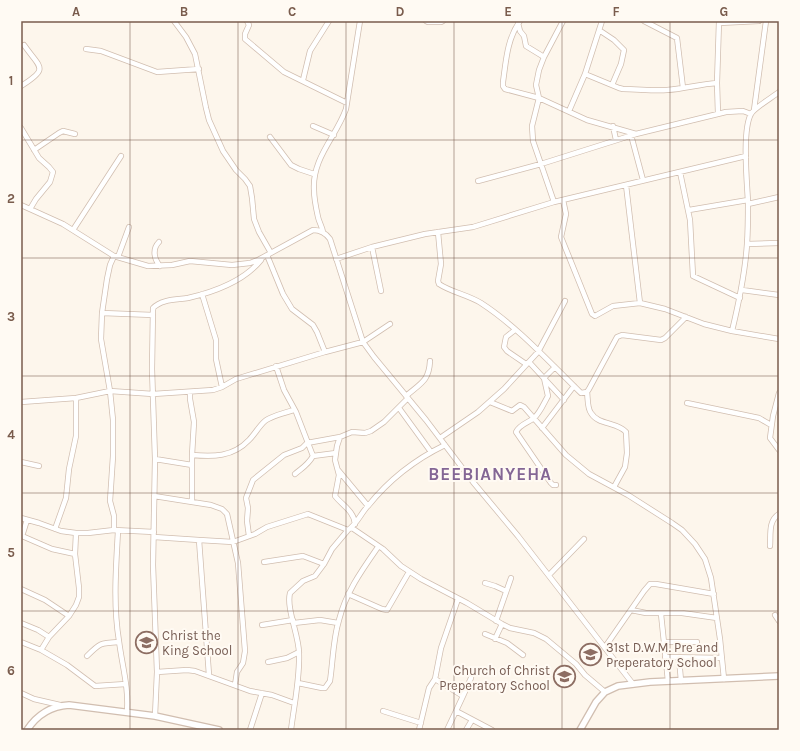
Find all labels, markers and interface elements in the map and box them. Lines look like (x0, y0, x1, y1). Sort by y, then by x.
text: A (72, 4, 80, 19)
text: B (180, 4, 188, 19)
text: C (288, 4, 296, 19)
text: D (396, 4, 405, 19)
text: E (504, 4, 512, 19)
text: F (612, 4, 620, 19)
text: G (720, 4, 728, 19)
text: 1 (9, 73, 13, 88)
text: 2 (7, 191, 15, 206)
text: 3 (7, 309, 15, 324)
text: 4 (7, 427, 15, 442)
district label: BEEBIANYEHA (428, 464, 552, 484)
text: 5 (7, 545, 15, 560)
place label: Christ the King School (162, 628, 232, 658)
school or university icon: Christ the King School (134, 629, 160, 655)
place label: 31st D.W.M. Pre and Preperatory School (606, 640, 718, 670)
school or university icon: 31st D.W.M. Pre and Preperatory School (578, 641, 604, 667)
text: 6 (7, 663, 15, 678)
place label: Church of Christ Preperatory School (439, 663, 550, 693)
school or university icon: Church of Christ Preperatory School (552, 664, 578, 690)

